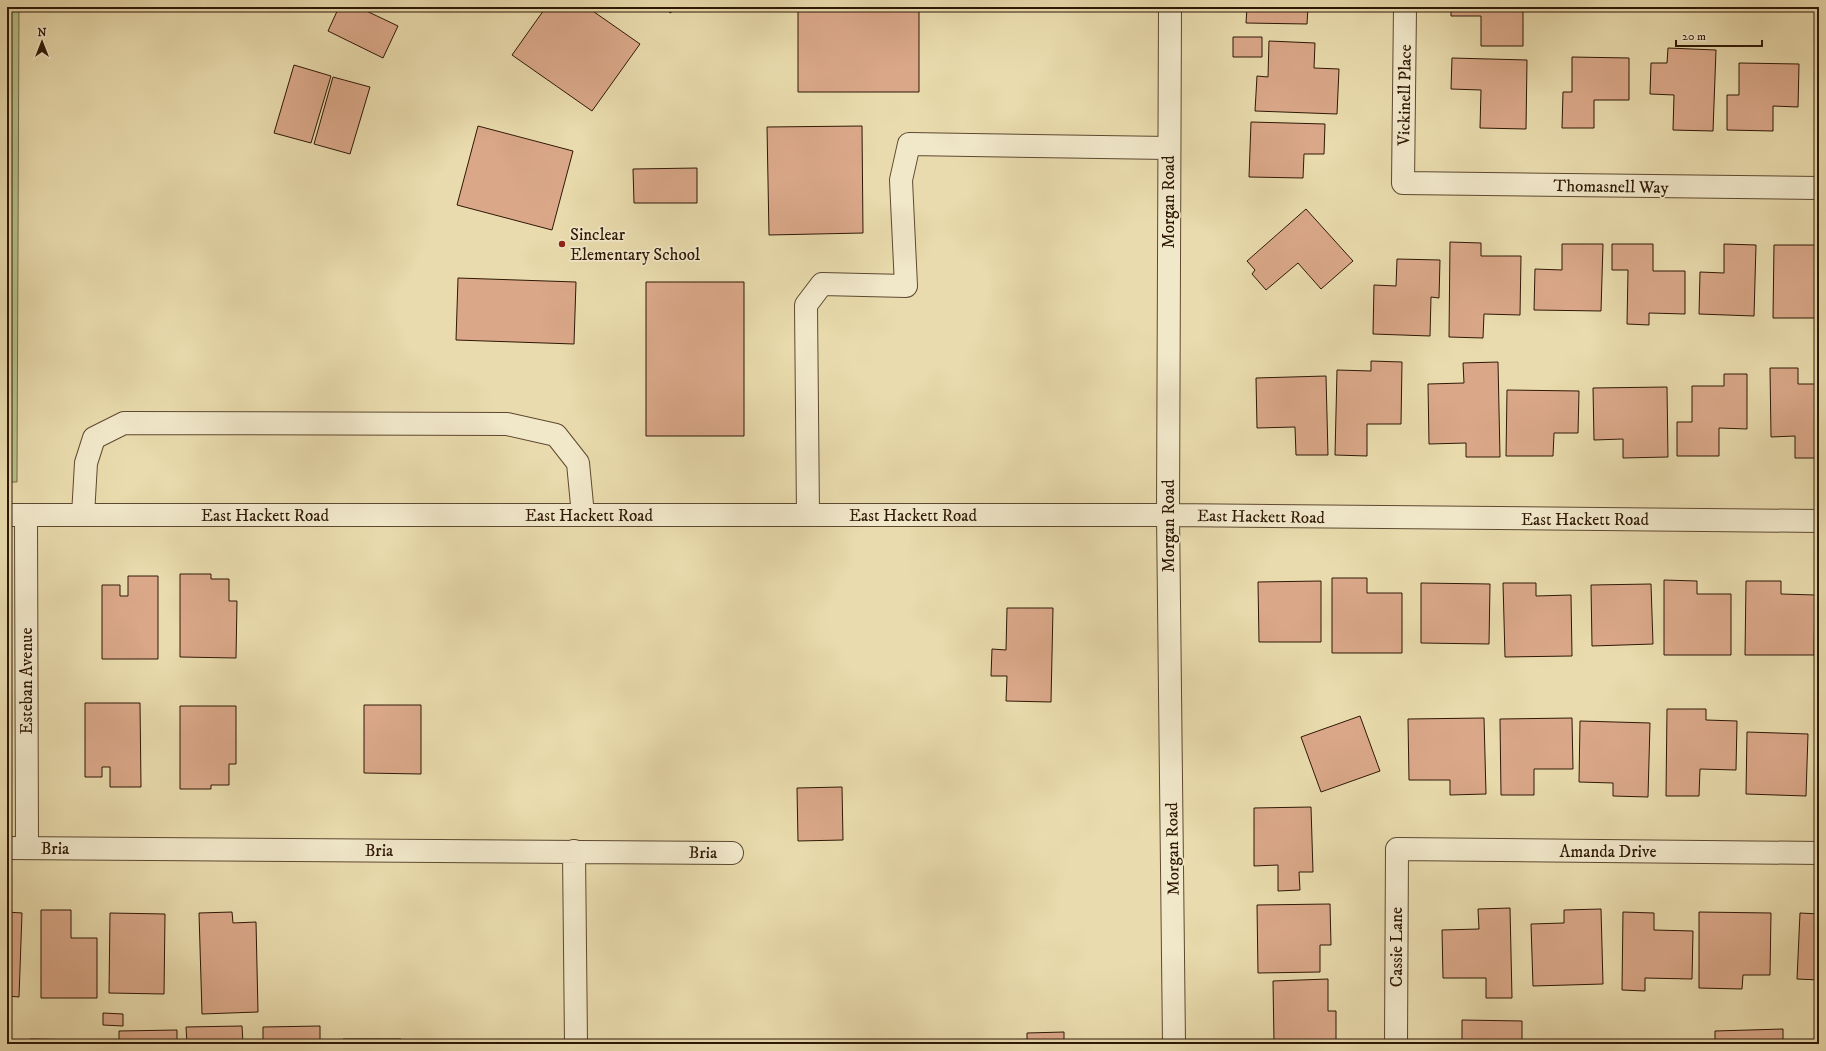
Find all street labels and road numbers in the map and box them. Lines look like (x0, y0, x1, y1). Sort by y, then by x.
street label: Vickinell Place (1393, 44, 1417, 147)
street label: Morgan Road (1158, 155, 1180, 249)
street label: Thomasnell Way (1553, 175, 1670, 199)
street label: Morgan Road (1158, 479, 1180, 573)
street label: East Hackett Road (201, 505, 329, 527)
street label: East Hackett Road (525, 505, 653, 527)
street label: East Hackett Road (849, 505, 977, 527)
street label: East Hackett Road (1197, 505, 1326, 529)
street label: East Hackett Road (1521, 509, 1649, 531)
street label: Esteban Avenue (16, 628, 38, 734)
street label: Morgan Road (1161, 802, 1185, 896)
street label: Bria (41, 838, 70, 860)
street label: Bria (365, 840, 394, 862)
street label: Amanda Drive (1560, 841, 1656, 863)
street label: Bria (688, 842, 718, 864)
street label: Cassie Lane (1386, 907, 1408, 987)

